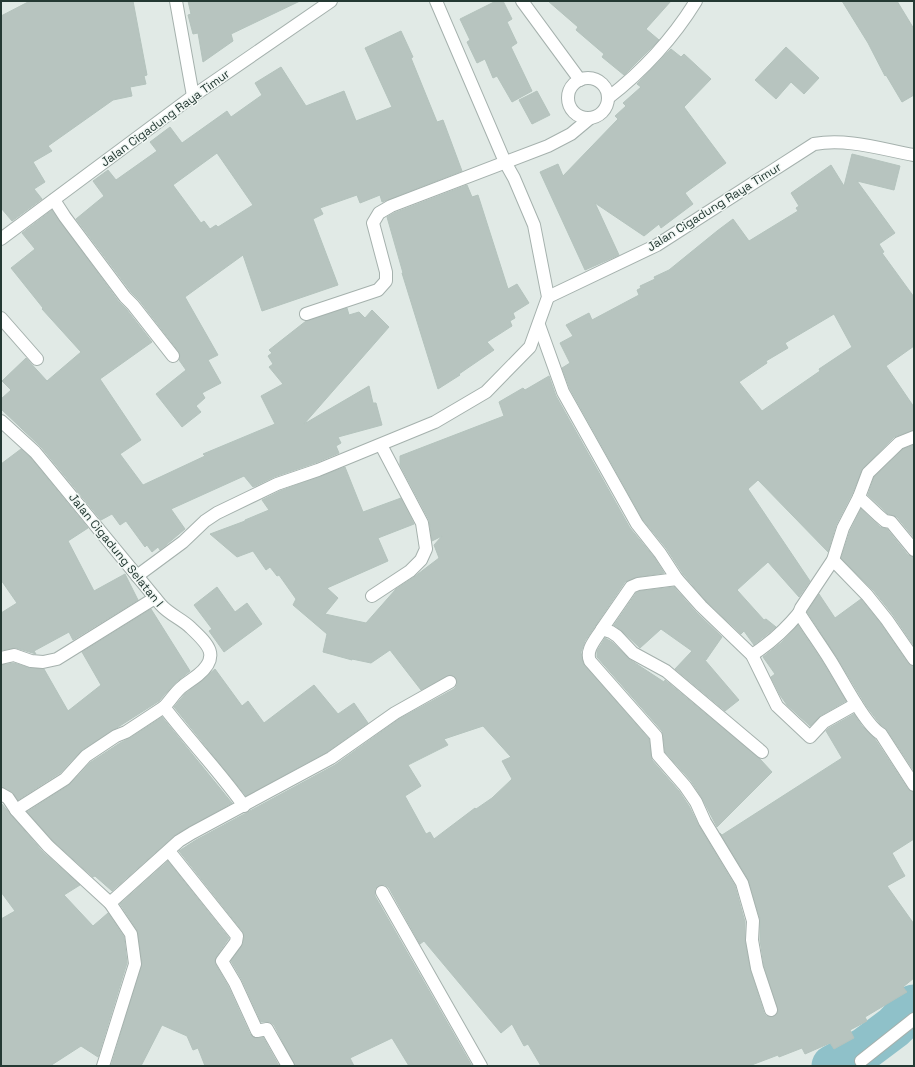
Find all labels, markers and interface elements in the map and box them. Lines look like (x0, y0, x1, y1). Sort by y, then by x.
street label: Jalan Cigadung Raya Timur (97, 66, 233, 170)
street label: Jalan Cigadung Raya Timur (644, 159, 785, 255)
street label: Jalan Cigadung Selatan I (65, 490, 167, 610)

